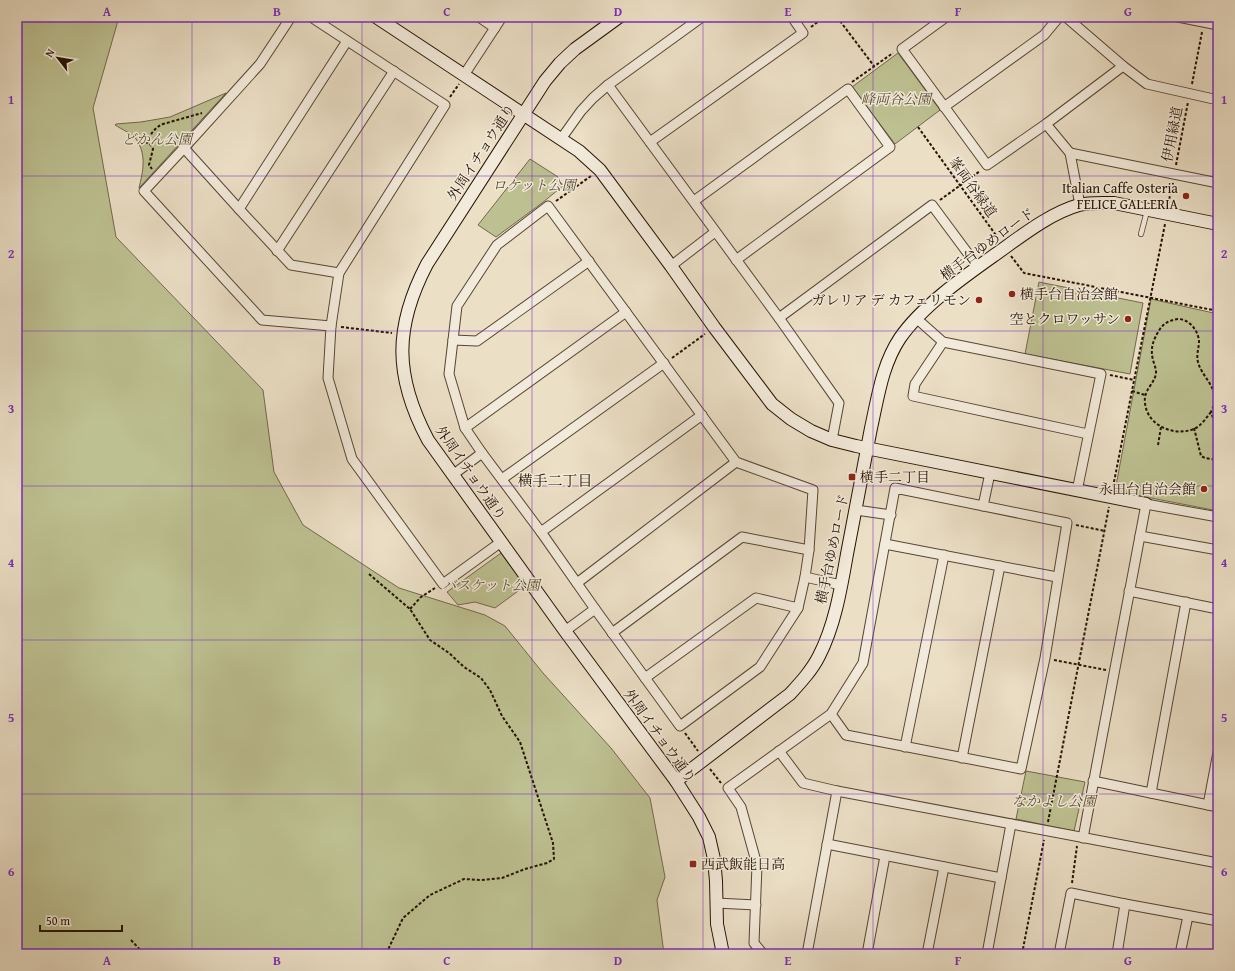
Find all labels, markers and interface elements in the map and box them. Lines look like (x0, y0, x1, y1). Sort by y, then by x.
text: A (103, 2, 112, 21)
text: B (273, 2, 281, 21)
text: C (443, 2, 451, 21)
text: D (614, 2, 622, 21)
text: E (785, 2, 792, 21)
text: F (955, 2, 962, 21)
text: G (1124, 2, 1132, 21)
north arrow (38, 38, 78, 78)
text: N (41, 45, 59, 60)
park label: 峰両谷公園 (861, 89, 933, 109)
text: 1 (8, 90, 14, 109)
text: 1 (1221, 90, 1227, 109)
street label: 外周イチョウ通り (442, 100, 520, 204)
street label: 伊用緑道 (1157, 105, 1187, 163)
park label: どかん公園 (122, 129, 194, 149)
street label: 峯両谷緑道 (944, 153, 1002, 221)
park label: ロケット公園 (492, 175, 578, 195)
place label: Italian Caffe Osteria FELICE GALLERIA (1062, 178, 1179, 214)
marker: Italian Caffe Osteria FELICE GALLERIA (1181, 191, 1191, 201)
street label: 横手台ゆめロード (936, 203, 1038, 285)
text: 2 (8, 244, 15, 263)
text: 2 (1221, 244, 1228, 263)
place label: 横手台自治会館 (1020, 284, 1118, 304)
marker: 横手台自治会館 (1007, 289, 1017, 299)
place label: ガレリア デ カフェリモン (812, 290, 971, 310)
marker: ガレリア デ カフェリモン (974, 295, 984, 305)
place label: 空とクロワッサン (1009, 309, 1120, 329)
marker: 空とクロワッサン (1123, 314, 1133, 324)
text: 3 (8, 399, 14, 418)
text: 3 (1221, 399, 1227, 418)
street label: 外周イチョウ通り (431, 422, 511, 524)
place label: 横手二丁目 (860, 467, 930, 487)
district label: 横手二丁目 (517, 470, 593, 491)
marker: 横手二丁目 (847, 472, 857, 482)
place label: 永田台自治会館 (1098, 479, 1196, 499)
marker: 永田台自治会館 (1199, 484, 1209, 494)
street label: 横手台ゆめロード (811, 492, 853, 606)
text: 4 (8, 553, 15, 572)
text: 4 (1221, 553, 1228, 572)
park label: バスケット公園 (442, 575, 542, 595)
street label: 外周イチョウ通り (619, 685, 701, 787)
text: 5 (8, 708, 15, 727)
text: 5 (1221, 708, 1228, 727)
park label: なかよし公園 (1012, 791, 1098, 811)
place label: 西武飯能日高 (701, 854, 785, 874)
marker: 西武飯能日高 (688, 859, 698, 869)
text: 6 (8, 862, 15, 881)
text: 6 (1221, 862, 1228, 881)
scale bar (40, 907, 122, 933)
text: 50 m (46, 912, 70, 929)
text: A (103, 951, 112, 970)
text: B (273, 951, 281, 970)
text: C (443, 951, 451, 970)
text: D (614, 951, 622, 970)
text: E (785, 951, 792, 970)
text: F (955, 951, 962, 970)
text: G (1124, 951, 1132, 970)

